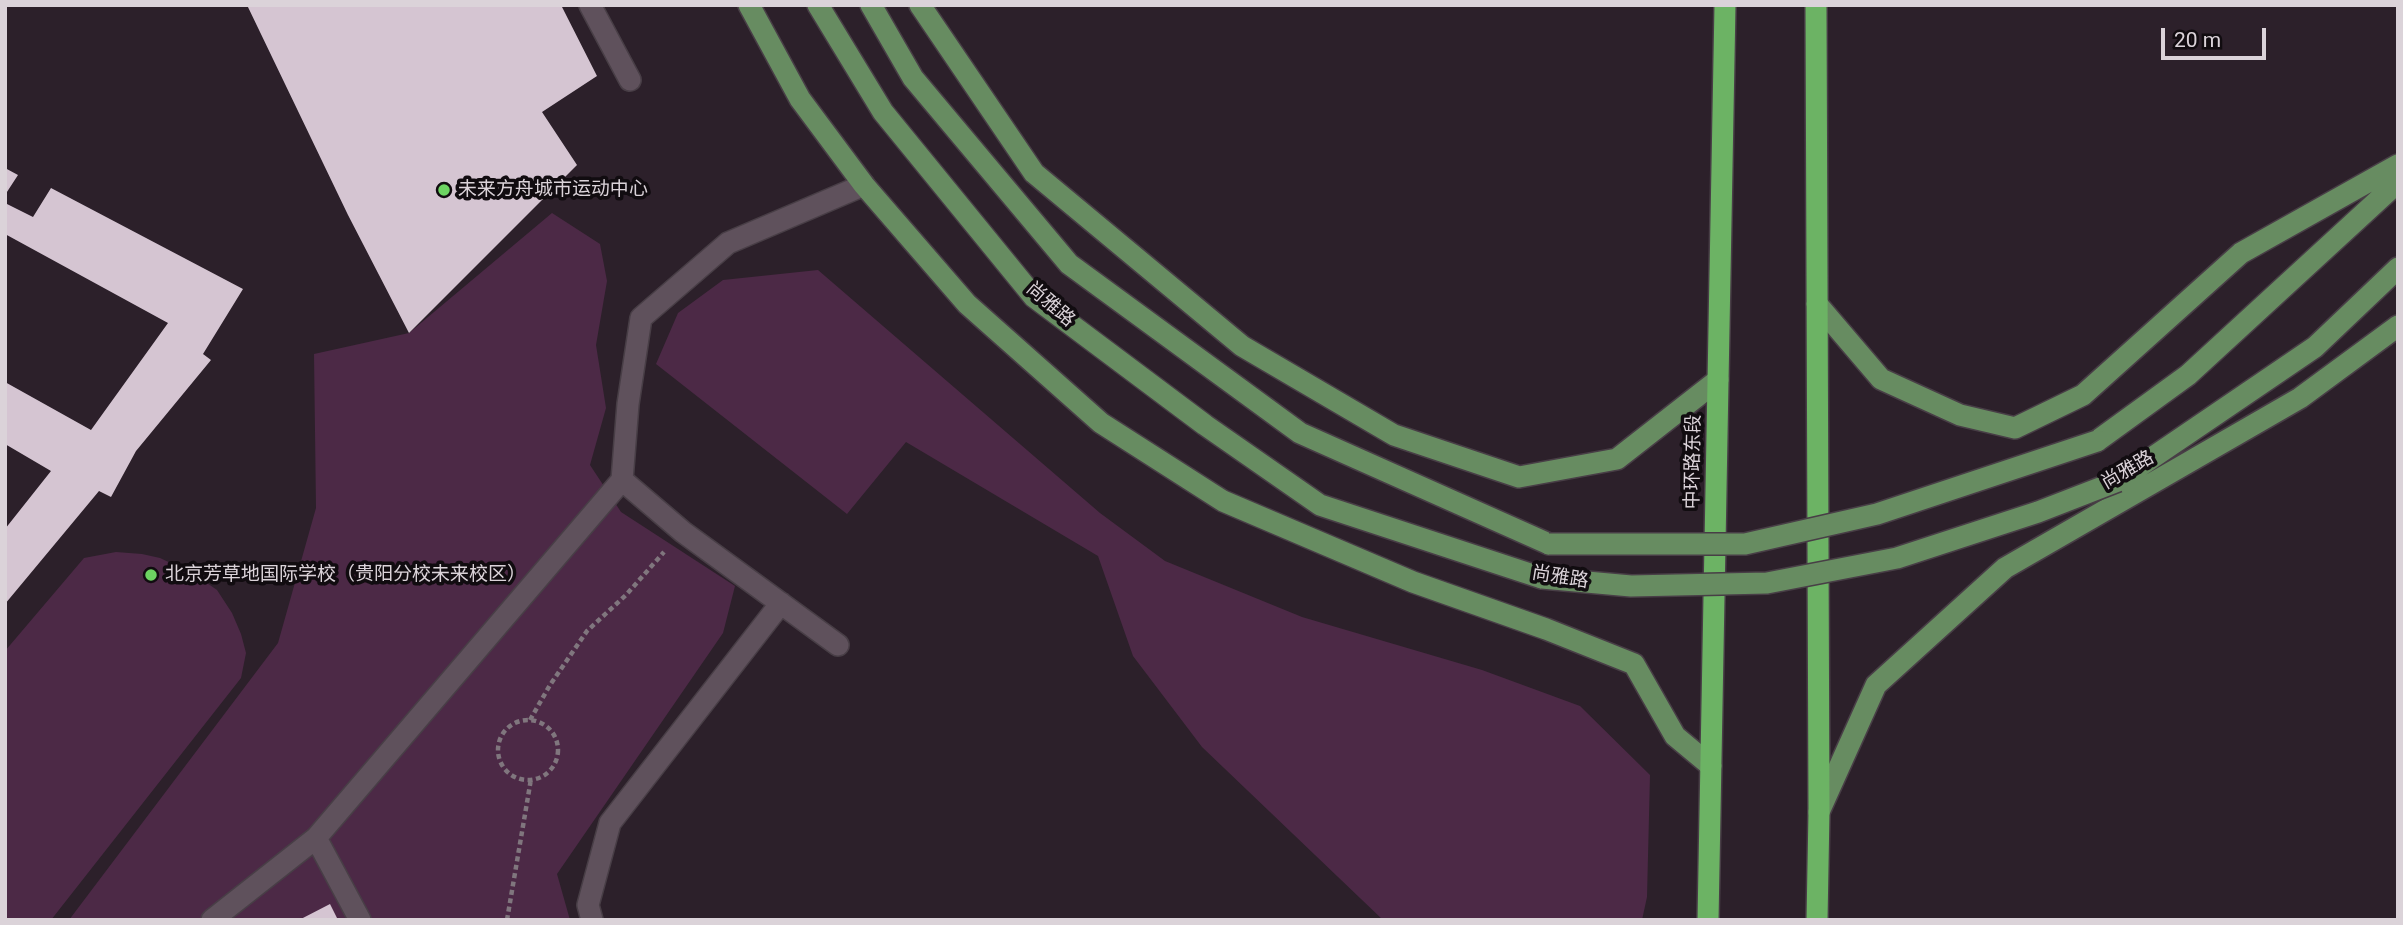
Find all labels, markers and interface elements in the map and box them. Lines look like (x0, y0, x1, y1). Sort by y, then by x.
scale bar (2165, 14, 2270, 58)
text: 20 m (2174, 28, 2221, 52)
place label: 未来方舟城市运动中心 (458, 179, 648, 201)
marker: 未来方舟城市运动中心 (436, 182, 452, 198)
street label: 尚雅路 (1021, 278, 1079, 332)
street label: 中环路东段 (1682, 414, 1706, 510)
street label: 尚雅路 (2098, 447, 2158, 495)
street label: 尚雅路 (1530, 562, 1590, 594)
place label: 北京芳草地国际学校（贵阳分校未来校区） (165, 564, 526, 586)
marker: 北京芳草地国际学校（贵阳分校未来校区） (143, 567, 159, 583)

